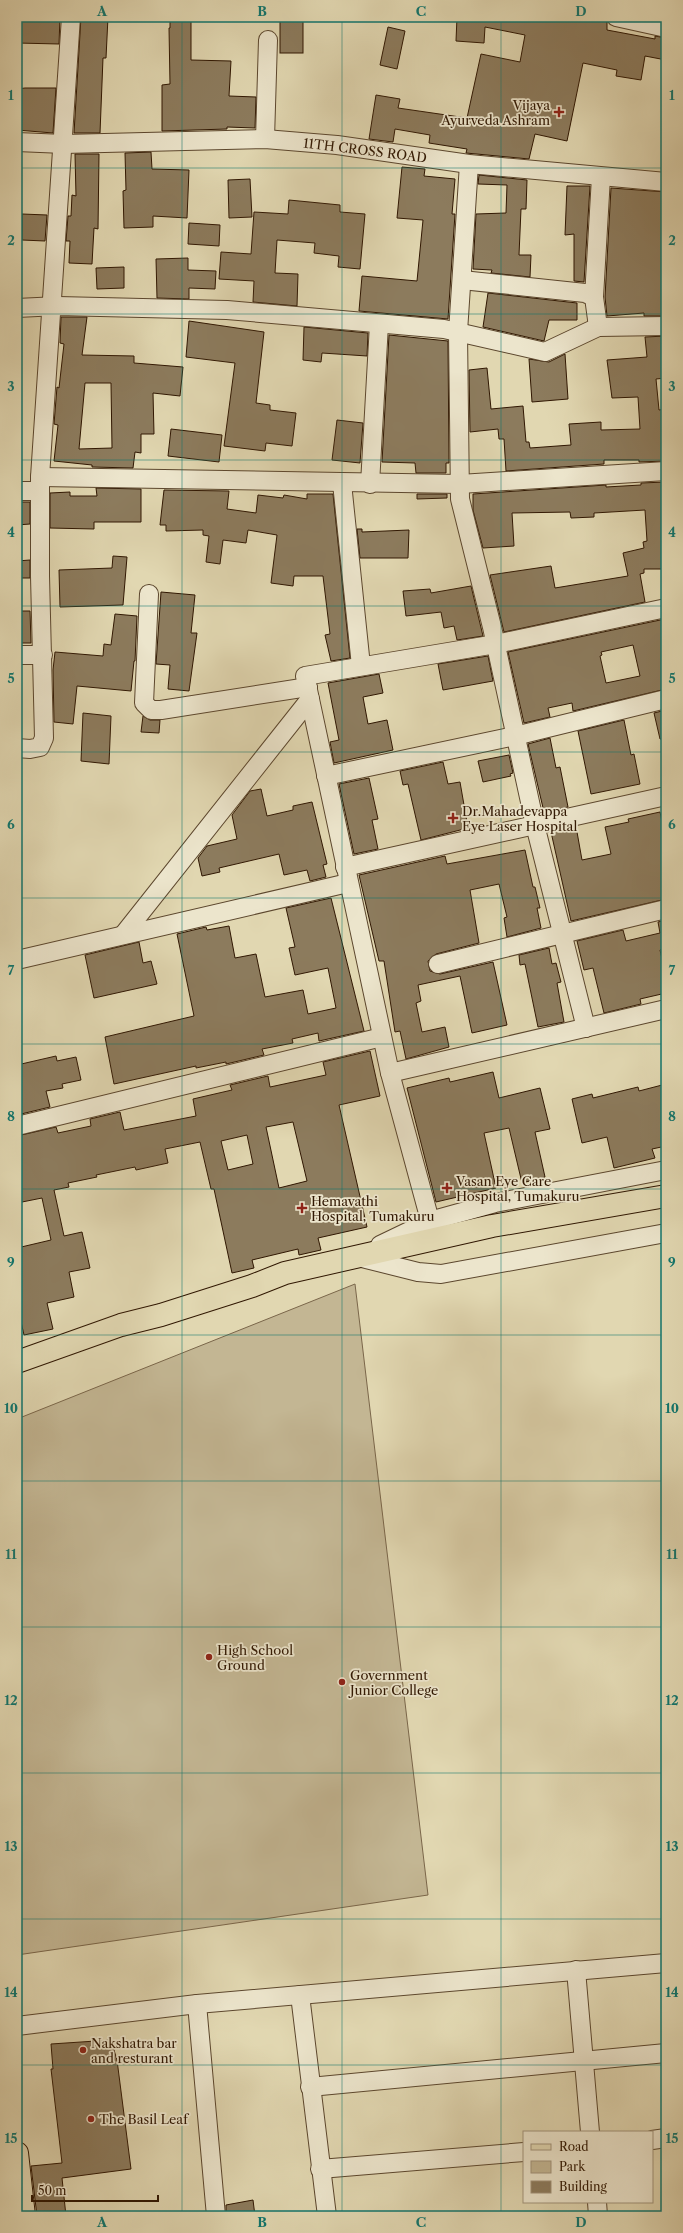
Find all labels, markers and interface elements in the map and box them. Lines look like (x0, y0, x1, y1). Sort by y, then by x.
text: A (96, 3, 108, 19)
text: B (257, 3, 267, 19)
text: C (416, 3, 426, 19)
text: D (575, 3, 587, 19)
text: 1 (8, 87, 14, 103)
text: 1 (669, 87, 675, 103)
place label: Vijaya Ayurveda Ashram (440, 97, 550, 128)
marker: Vijaya Ayurveda Ashram (553, 106, 565, 118)
street label: 11TH CROSS ROAD (302, 134, 428, 166)
text: 2 (7, 232, 15, 248)
text: 2 (668, 232, 676, 248)
text: 3 (7, 378, 15, 394)
text: 3 (668, 378, 676, 394)
text: 4 (7, 524, 15, 540)
text: 4 (668, 524, 676, 540)
text: 5 (7, 670, 15, 686)
text: 5 (668, 670, 676, 686)
place label: Dr.Mahadevappa Eye Laser Hospital (462, 803, 577, 834)
marker: Dr.Mahadevappa Eye Laser Hospital (447, 812, 459, 824)
text: 6 (7, 816, 15, 832)
text: 6 (668, 816, 676, 832)
text: 7 (8, 962, 15, 978)
text: 7 (669, 962, 676, 978)
text: 8 (7, 1108, 15, 1124)
text: 8 (668, 1108, 676, 1124)
place label: Vasan Eye Care Hospital, Tumakuru (455, 1173, 580, 1204)
marker: Vasan Eye Care Hospital, Tumakuru (441, 1182, 453, 1194)
place label: Hemavathi Hospital, Tumakuru (311, 1193, 435, 1224)
marker: Hemavathi Hospital, Tumakuru (296, 1202, 308, 1214)
text: 9 (7, 1254, 15, 1270)
text: 9 (668, 1254, 676, 1270)
text: 10 (4, 1400, 18, 1416)
text: 10 (665, 1400, 679, 1416)
text: 11 (5, 1546, 17, 1562)
text: 11 (666, 1546, 678, 1562)
place label: High School Ground (217, 1642, 293, 1673)
marker: High School Ground (204, 1652, 214, 1662)
place label: Government Junior College (348, 1667, 438, 1698)
marker: Government Junior College (337, 1677, 347, 1687)
text: 12 (4, 1692, 18, 1708)
text: 12 (665, 1692, 679, 1708)
text: 13 (4, 1838, 18, 1854)
text: 13 (665, 1838, 679, 1854)
text: 14 (4, 1984, 18, 2000)
text: 14 (665, 1984, 679, 2000)
place label: Nakshatra bar and resturant (91, 2035, 177, 2066)
marker: Nakshatra bar and resturant (78, 2045, 88, 2055)
place label: The Basil Leaf (99, 2111, 189, 2127)
marker: The Basil Leaf (86, 2114, 96, 2124)
text: 15 (4, 2130, 18, 2146)
text: 15 (665, 2130, 679, 2146)
legend (523, 2131, 653, 2203)
text: Road (559, 2139, 589, 2154)
text: Park (559, 2159, 586, 2174)
scale bar (32, 2177, 158, 2203)
text: Building (559, 2179, 607, 2194)
text: 50 m (38, 2183, 67, 2198)
text: A (96, 2214, 108, 2230)
text: B (257, 2214, 267, 2230)
text: C (416, 2214, 426, 2230)
text: D (575, 2214, 587, 2230)

